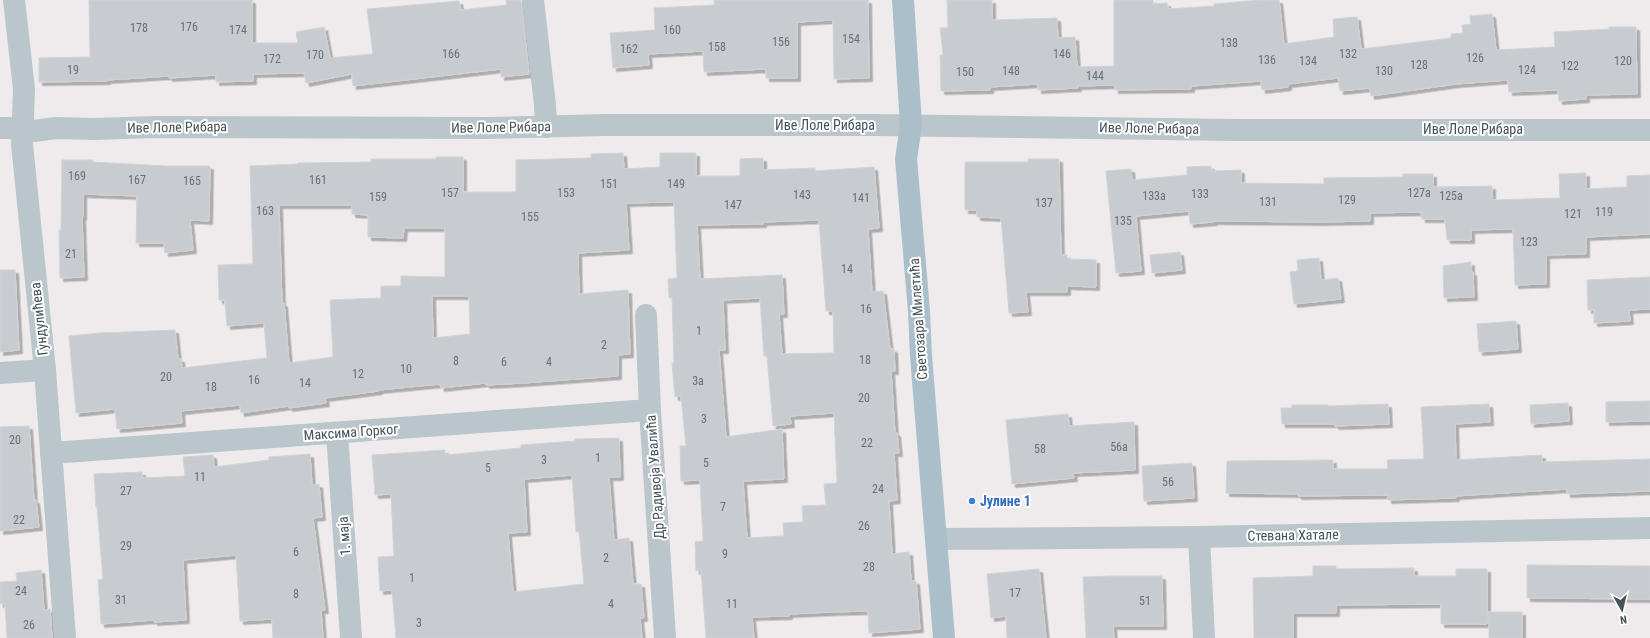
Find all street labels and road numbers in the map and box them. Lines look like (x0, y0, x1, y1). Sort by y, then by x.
street label: Иве Лоле Рибара (775, 117, 875, 133)
street label: Иве Лоле Рибара (127, 118, 227, 136)
street label: Иве Лоле Рибара (451, 118, 551, 136)
street label: Иве Лоле Рибара (1099, 119, 1199, 137)
street label: Иве Лоле Рибара (1423, 121, 1523, 137)
street label: Светозара Милетића (906, 258, 930, 380)
street label: Гундулићева (27, 282, 51, 356)
street label: Др Радивоја Увалића (643, 414, 667, 540)
street label: Максима Горког (303, 421, 399, 443)
street label: 1. маја (335, 516, 353, 556)
street label: Стевана Хатале (1247, 526, 1339, 544)

